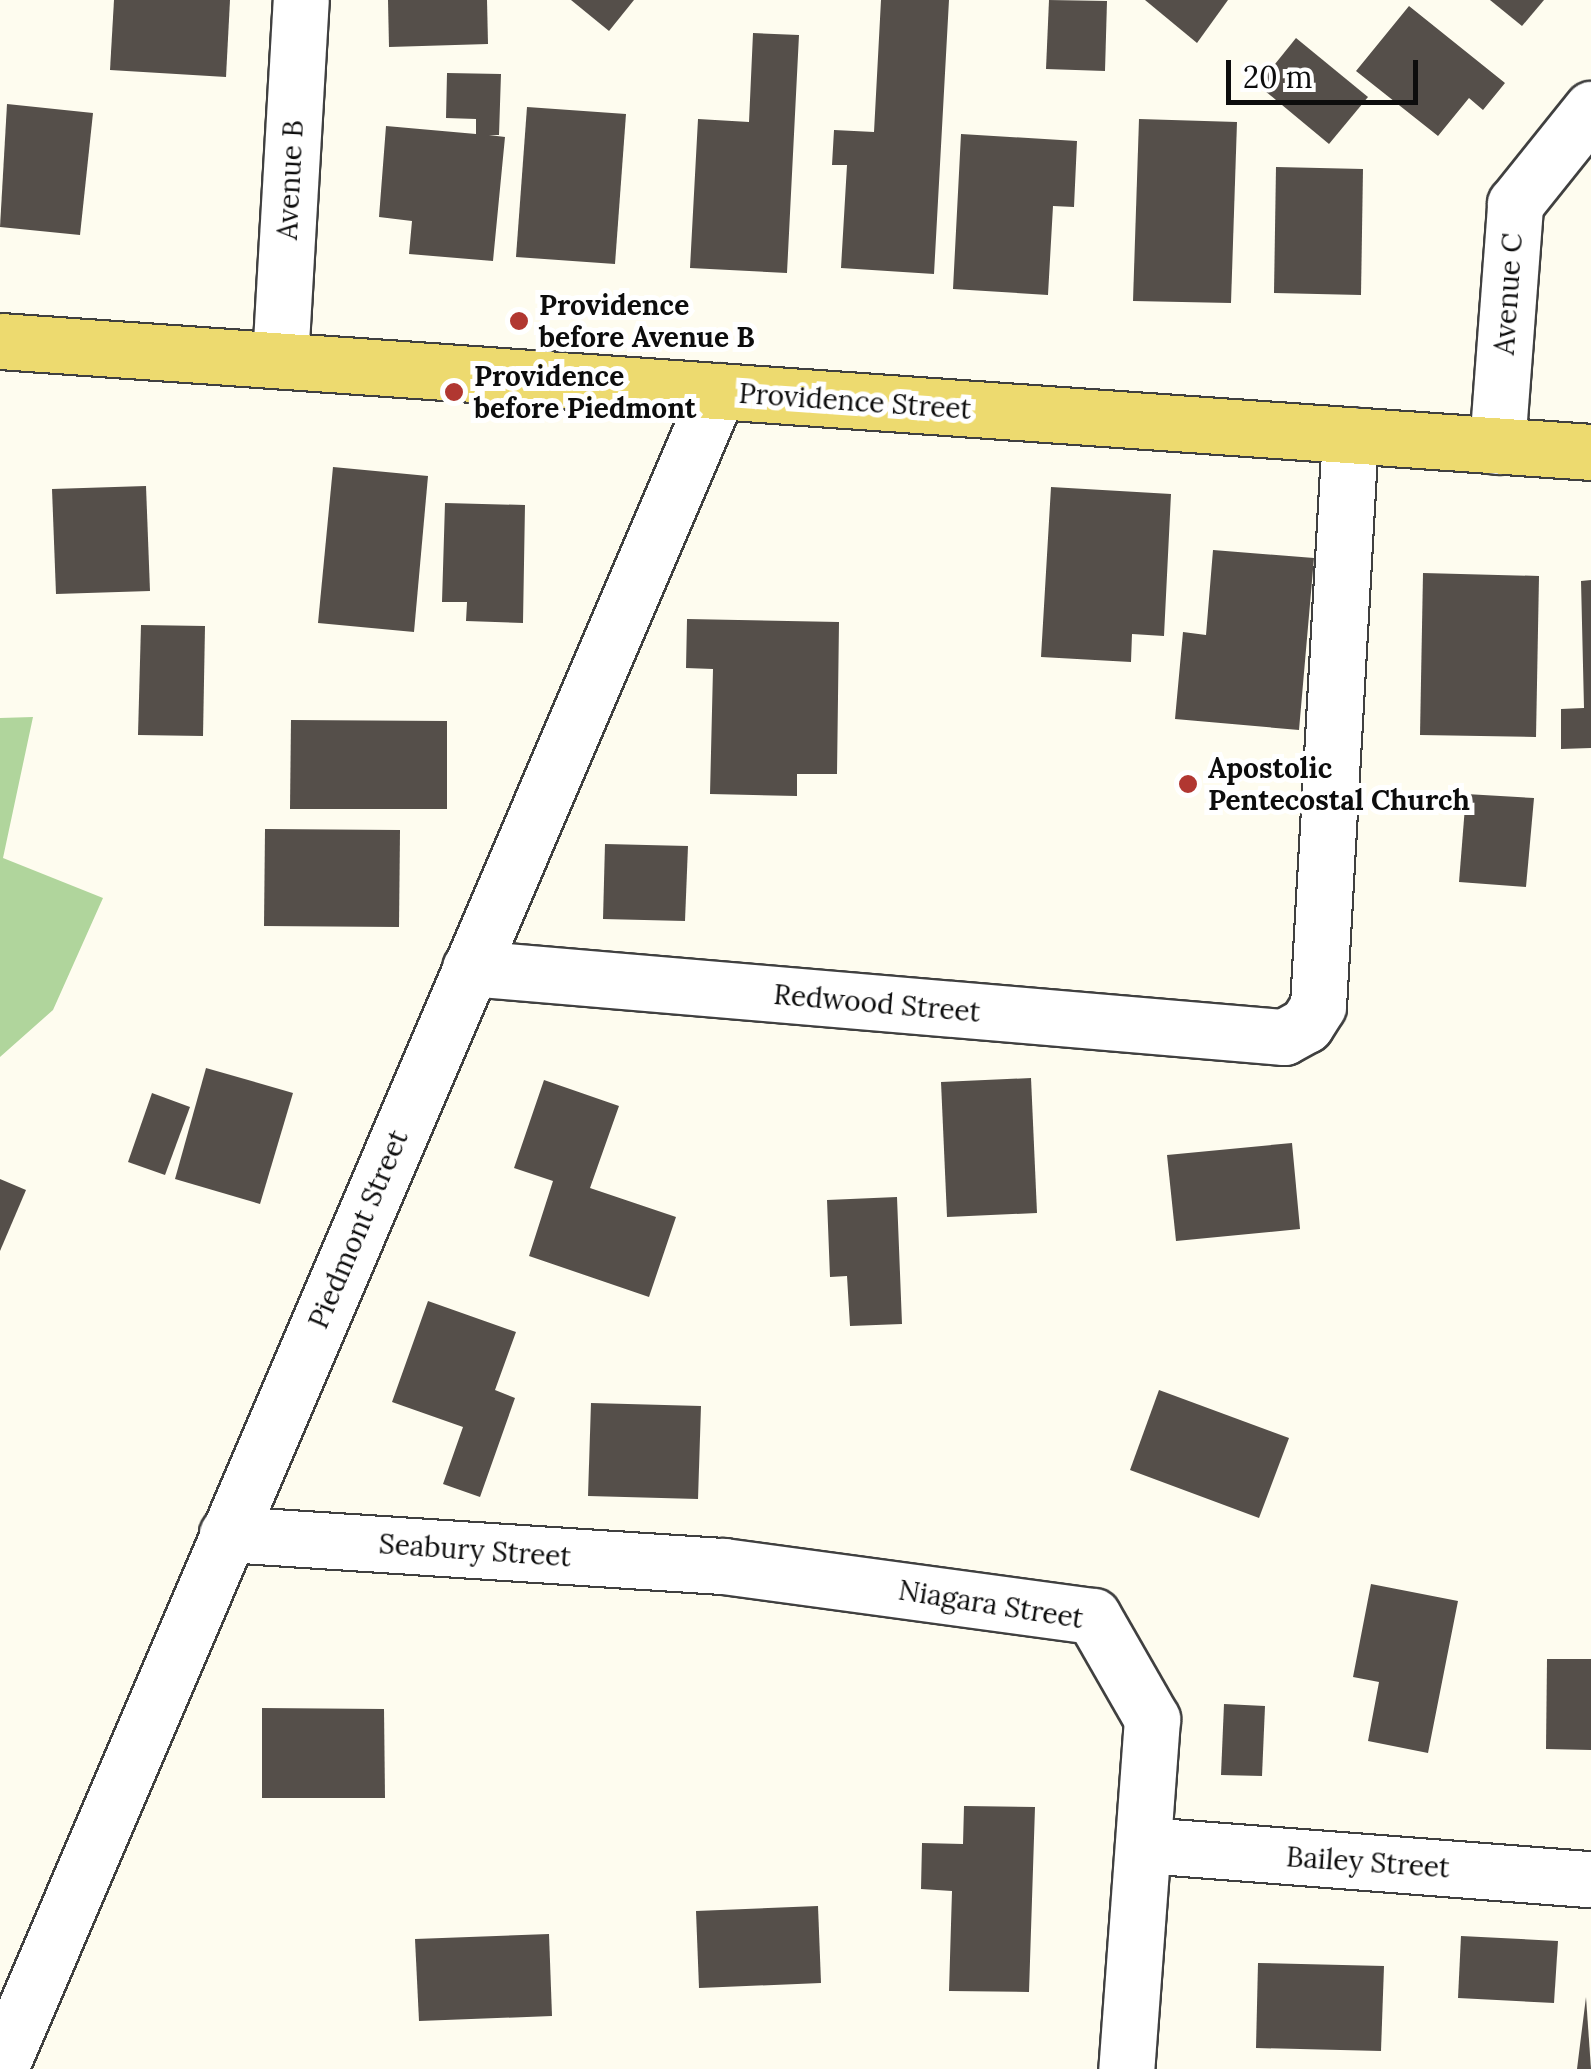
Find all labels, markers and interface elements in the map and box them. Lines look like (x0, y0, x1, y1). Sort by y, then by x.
scale bar (1231, 40, 1424, 102)
text: 20 m (1243, 58, 1312, 96)
street label: Avenue B (270, 119, 310, 241)
street label: Avenue C (1487, 232, 1529, 356)
place label: Providence before Avenue B (539, 288, 755, 354)
marker: Providence before Avenue B (508, 310, 530, 332)
place label: Providence before Piedmont (474, 359, 696, 425)
street label: Providence Street (738, 376, 972, 426)
marker: Providence before Piedmont (443, 381, 465, 403)
place label: Apostolic Pentecostal Church (1208, 751, 1470, 817)
marker: Apostolic Pentecostal Church (1177, 773, 1199, 795)
street label: Redwood Street (772, 977, 982, 1029)
street label: Piedmont Street (301, 1125, 415, 1333)
street label: Seabury Street (378, 1527, 572, 1573)
street label: Niagara Street (896, 1573, 1086, 1635)
street label: Bailey Street (1285, 1840, 1451, 1884)

